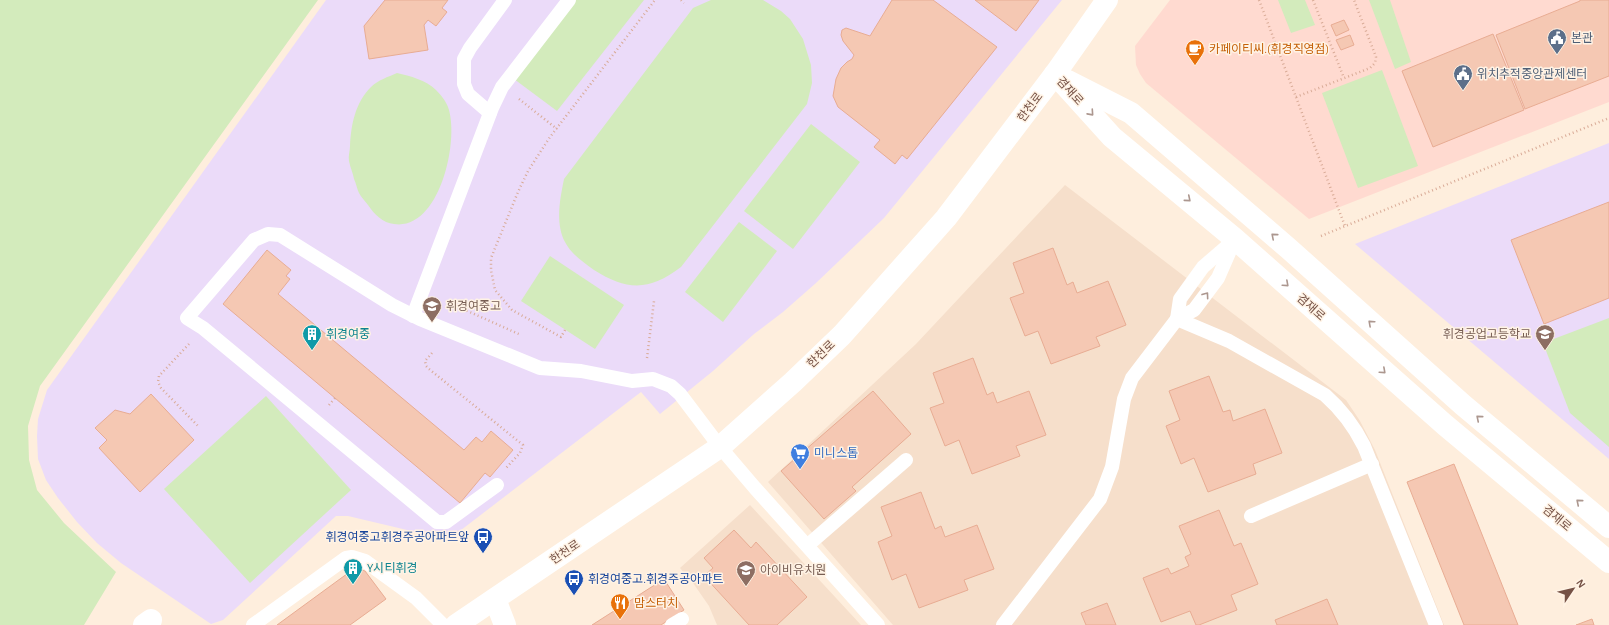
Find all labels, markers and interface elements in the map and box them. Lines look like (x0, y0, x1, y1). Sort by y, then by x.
public building icon: 본관 (1546, 27, 1568, 55)
place label: 본관 (1571, 32, 1593, 44)
cafe icon: 카페이티씨.(휘경직영점) (1184, 38, 1206, 66)
place label: 카페이티씨.(휘경직영점) (1209, 43, 1329, 55)
public building icon: 위치추적중앙관제센터 (1452, 63, 1474, 91)
place label: 위치추적중앙관제센터 (1477, 68, 1587, 80)
street label: 겸재로 (1054, 75, 1086, 107)
street label: 한천로 (1014, 90, 1045, 124)
one-way arrow (1086, 108, 1093, 116)
one-way arrow (1183, 195, 1190, 202)
one-way arrow (1272, 234, 1279, 241)
one-way arrow (1281, 280, 1289, 287)
street label: 겸재로 (1295, 291, 1327, 323)
one-way arrow (1201, 292, 1208, 299)
school or university icon: 휘경여중고 (421, 295, 443, 323)
place label: 휘경여중고 (446, 300, 501, 312)
one-way arrow (1369, 320, 1376, 327)
building icon: 휘경여중 (301, 323, 323, 351)
school or university icon: 휘경공업고등학교 (1534, 323, 1556, 351)
place label: 휘경공업고등학교 (1443, 327, 1531, 340)
place label: 휘경여중 (326, 328, 370, 340)
street label: 한천로 (804, 337, 837, 370)
one-way arrow (1379, 366, 1386, 373)
one-way arrow (1477, 416, 1484, 423)
supermarket icon: 미니스톱 (789, 442, 811, 470)
place label: 미니스톱 (814, 447, 858, 459)
one-way arrow (1576, 499, 1584, 506)
street label: 겸재로 (1540, 503, 1574, 533)
bus stop icon: 휘경여중고휘경주공아파트앞 (472, 526, 494, 554)
place label: 휘경여중고휘경주공아파트앞 (325, 531, 469, 543)
street label: 한천로 (547, 537, 582, 566)
building icon: Y시티휘경 (342, 557, 364, 585)
school or university icon: 아이비유치원 (735, 559, 757, 587)
place label: Y시티휘경 (367, 562, 418, 574)
place label: 아이비유치원 (760, 564, 826, 576)
bus stop icon: 휘경여중고.휘경주공아파트 (563, 568, 585, 596)
north arrow (1553, 569, 1593, 609)
place label: 휘경여중고.휘경주공아파트 (588, 573, 723, 585)
text: N (1574, 577, 1587, 590)
restaurant icon: 맘스터치 (609, 592, 631, 620)
place label: 맘스터치 (634, 597, 678, 609)

